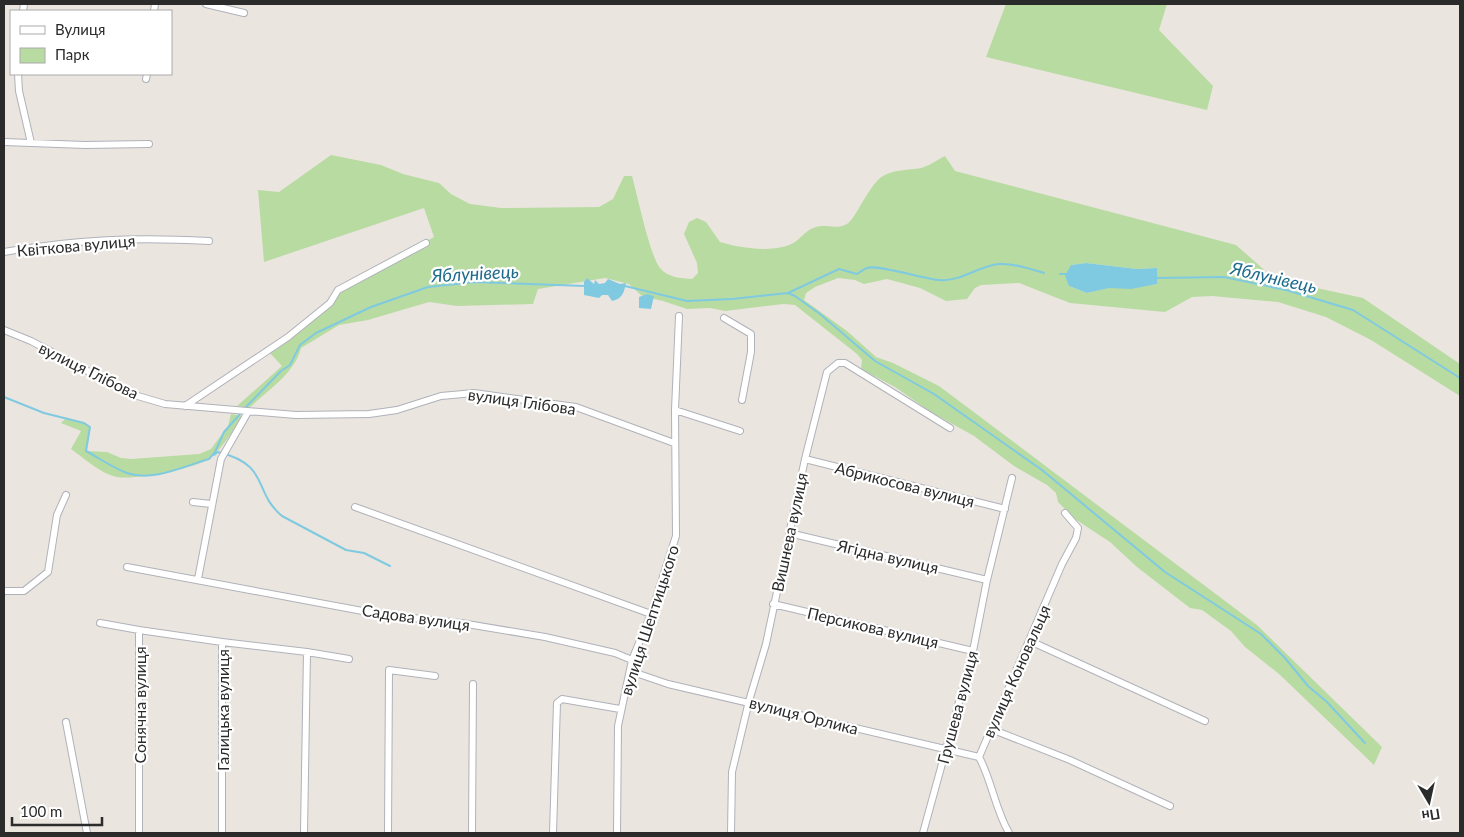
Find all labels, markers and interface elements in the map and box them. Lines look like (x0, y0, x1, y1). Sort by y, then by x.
legend (10, 10, 172, 75)
text: Вулиця (55, 20, 105, 38)
text: Парк (55, 45, 90, 63)
street label: Квіткова вулиця (16, 230, 136, 260)
water label: Яблунівець (1228, 256, 1319, 298)
water label: Яблунівець (430, 260, 519, 286)
street label: вулиця Глібова (36, 338, 142, 402)
street label: вулиця Глібова (467, 384, 577, 418)
street label: Абрикосова вулиця (833, 457, 977, 511)
street label: Вишнева вулиця (767, 471, 811, 593)
street label: Ягідна вулиця (835, 535, 940, 577)
street label: вулиця Шептицького (616, 542, 682, 698)
street label: Садова вулиця (361, 600, 471, 634)
street label: вулиця Коновальця (978, 602, 1054, 740)
street label: Персикова вулиця (805, 603, 941, 651)
street label: Сонячна вулиця (130, 646, 149, 764)
street label: Грушева вулиця (933, 648, 981, 766)
street label: Галицька вулиця (213, 649, 232, 771)
street label: вулиця Орлика (748, 692, 860, 738)
north arrow (1404, 777, 1454, 827)
scale bar (12, 794, 102, 826)
text: 100 m (20, 802, 62, 820)
text: Пн (1421, 806, 1441, 825)

